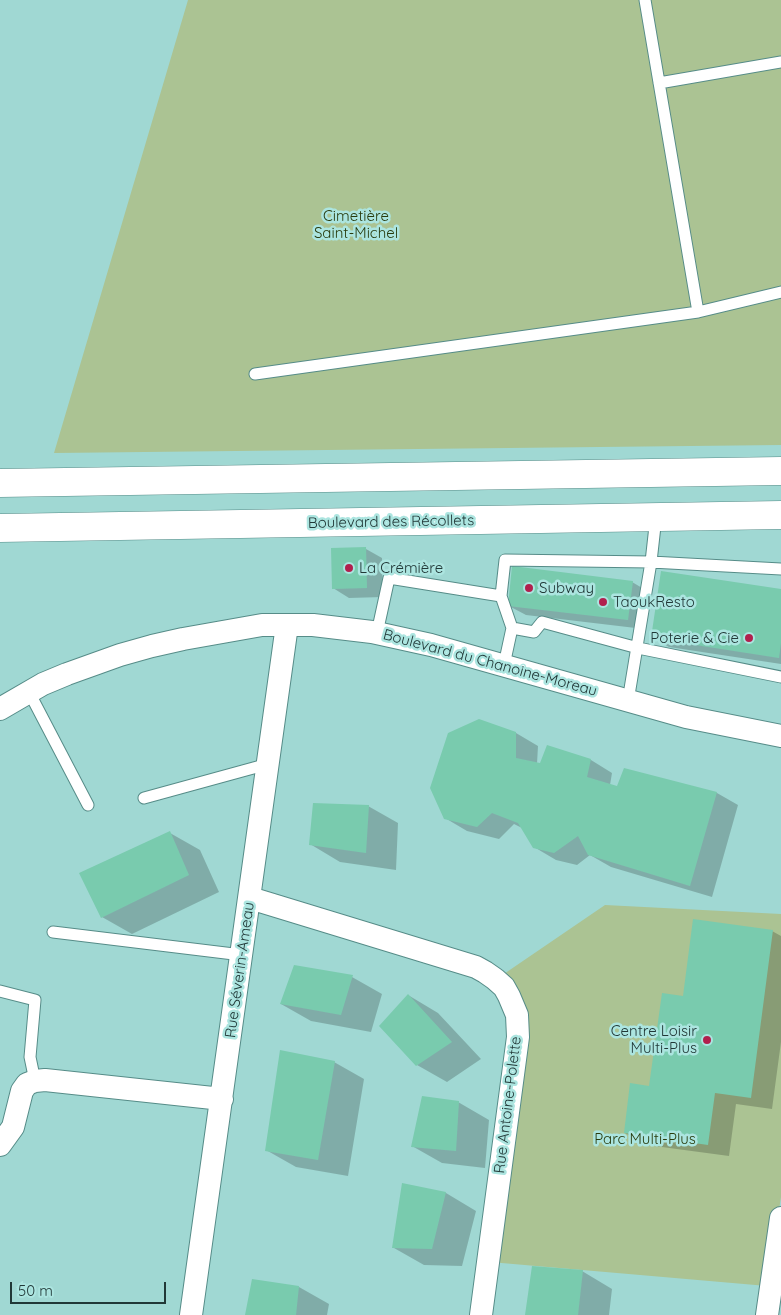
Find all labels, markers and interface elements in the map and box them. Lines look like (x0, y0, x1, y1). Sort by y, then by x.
park label: Cimetière Saint-Michel (314, 207, 398, 242)
street label: Boulevard des Récollets (308, 512, 474, 532)
place label: La Crémière (359, 559, 443, 577)
marker: La Crémière (343, 562, 355, 574)
place label: Subway (539, 579, 594, 597)
marker: Subway (523, 582, 535, 594)
place label: TaoukResto (613, 593, 695, 611)
marker: TaoukResto (597, 596, 609, 608)
street label: Boulevard du Chanoine-Moreau (381, 626, 599, 700)
place label: Poterie & Cie (650, 629, 739, 647)
marker: Poterie & Cie (743, 632, 755, 644)
street label: Rue Séverin-Ameau (222, 901, 258, 1039)
place label: Centre Loisir Multi-Plus (611, 1022, 697, 1057)
marker: Centre Loisir Multi-Plus (701, 1034, 713, 1046)
street label: Rue Antoine-Polette (491, 1035, 525, 1175)
park label: Parc Multi-Plus (594, 1130, 696, 1148)
scale bar (12, 1272, 169, 1304)
text: 50 m (18, 1281, 53, 1300)

